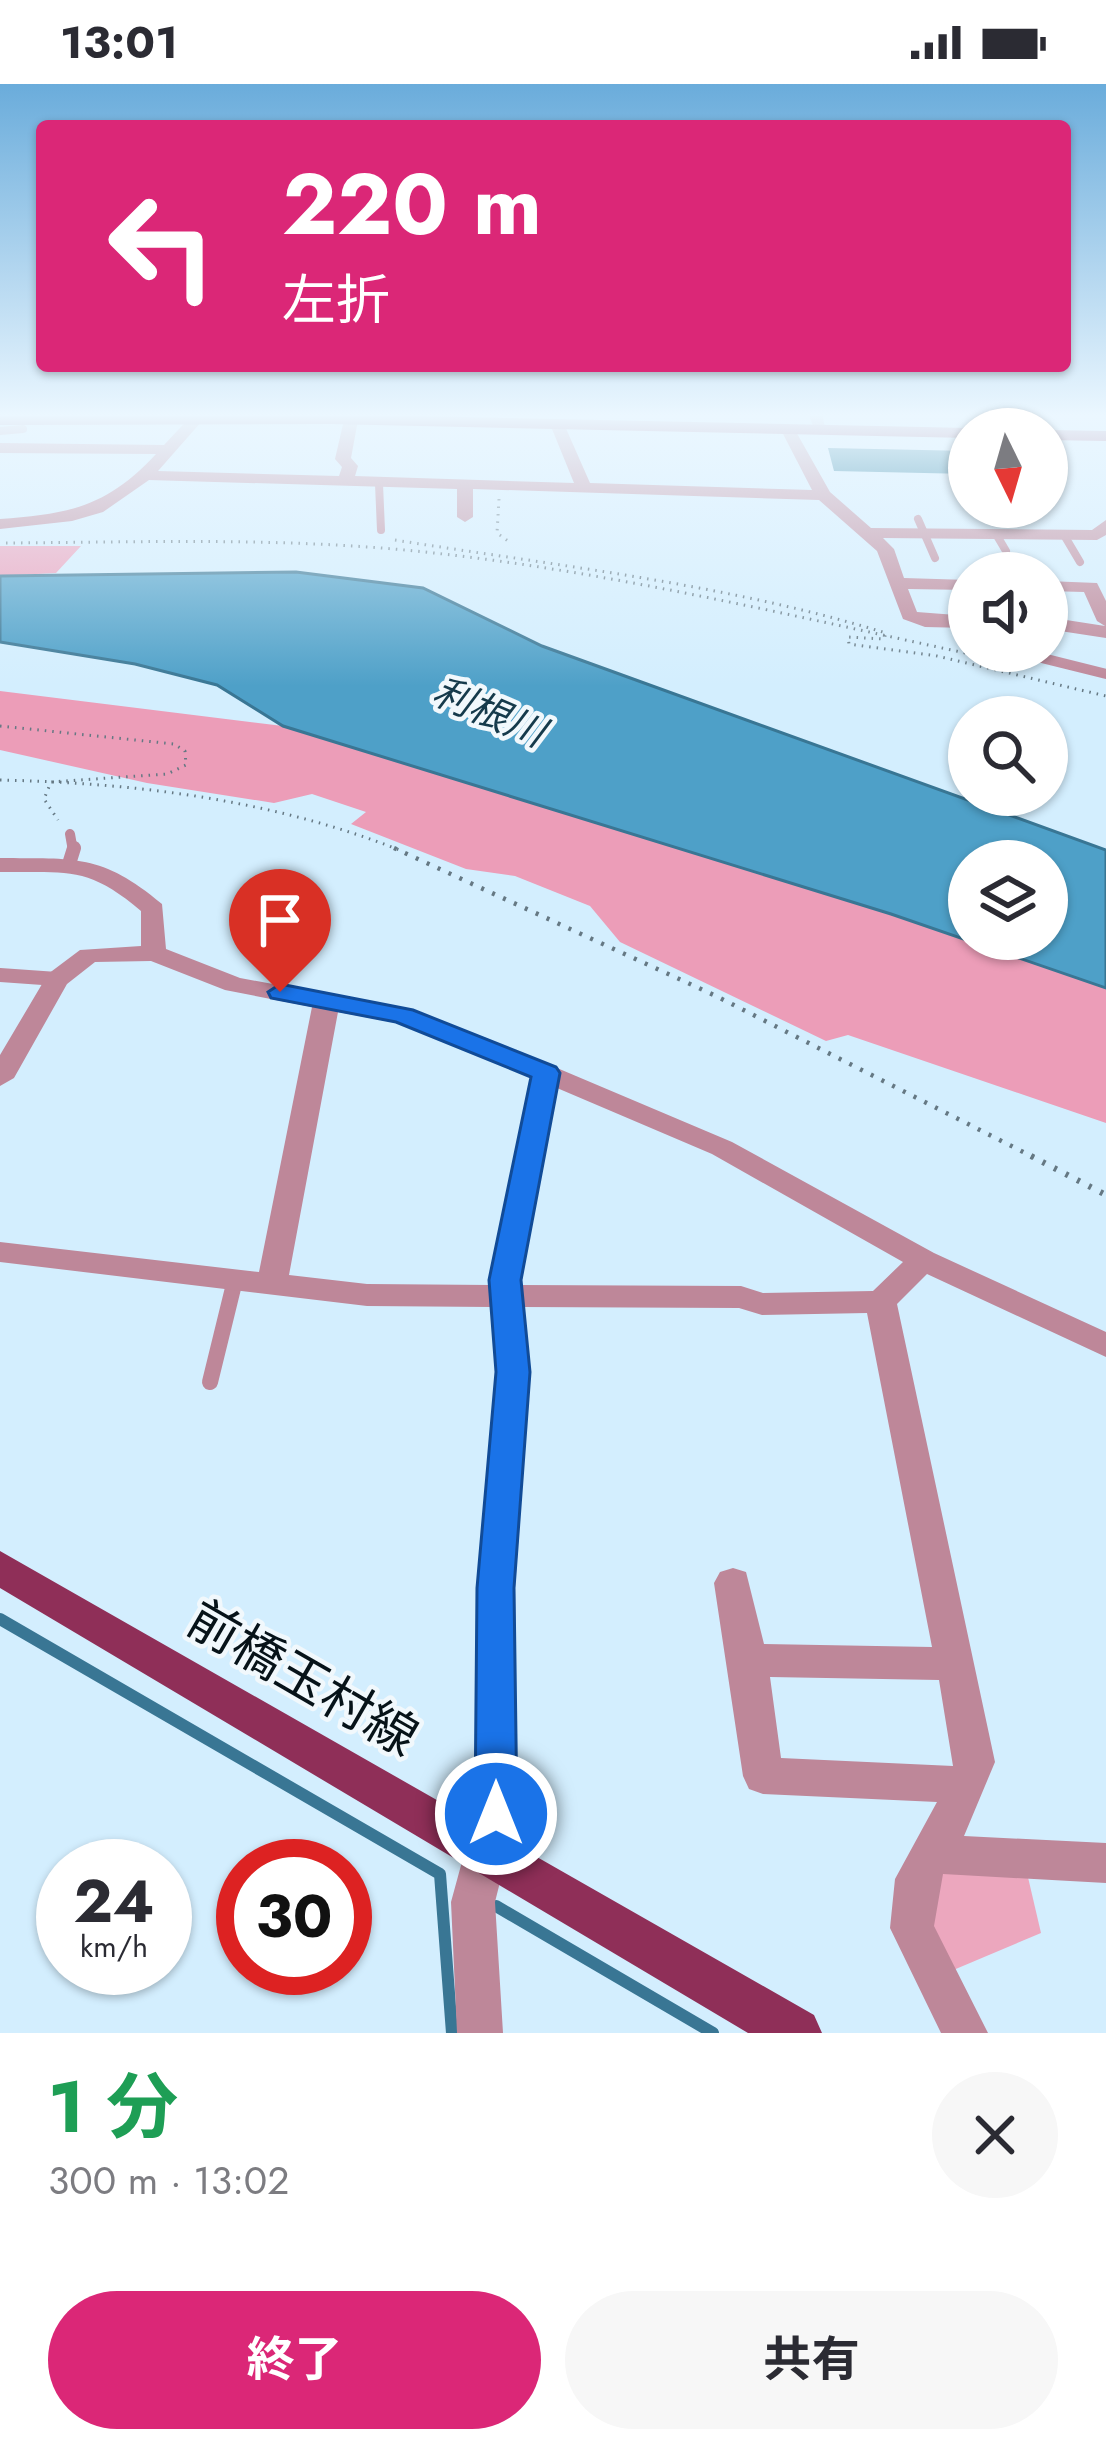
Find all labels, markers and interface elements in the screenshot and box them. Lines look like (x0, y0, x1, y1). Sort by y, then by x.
text: 13:01 (60, 10, 178, 75)
text: 220 m (282, 144, 542, 266)
icon: left (84, 168, 240, 324)
text: 左折 (282, 261, 390, 339)
north arrow (948, 408, 1068, 528)
map controls (948, 408, 1068, 960)
button: sound (948, 552, 1068, 672)
water label: 利根川 (424, 663, 558, 763)
button: search (948, 696, 1068, 816)
button: layers (948, 840, 1068, 960)
pin (229, 869, 331, 992)
icon: arrive (247, 887, 313, 953)
street label: 前橋玉村線 (174, 1582, 432, 1774)
position arrow (433, 1751, 559, 1877)
speed limit sign: 30 (216, 1839, 372, 1995)
text: 24 (73, 1858, 155, 1945)
text: km/h (80, 1925, 148, 1968)
text: 1 分 (48, 2055, 178, 2159)
button: close (932, 2072, 1058, 2198)
text: 300 m · 13:02 (48, 2152, 289, 2209)
button: 終了 (48, 2291, 541, 2429)
button: 共有 (565, 2291, 1058, 2429)

